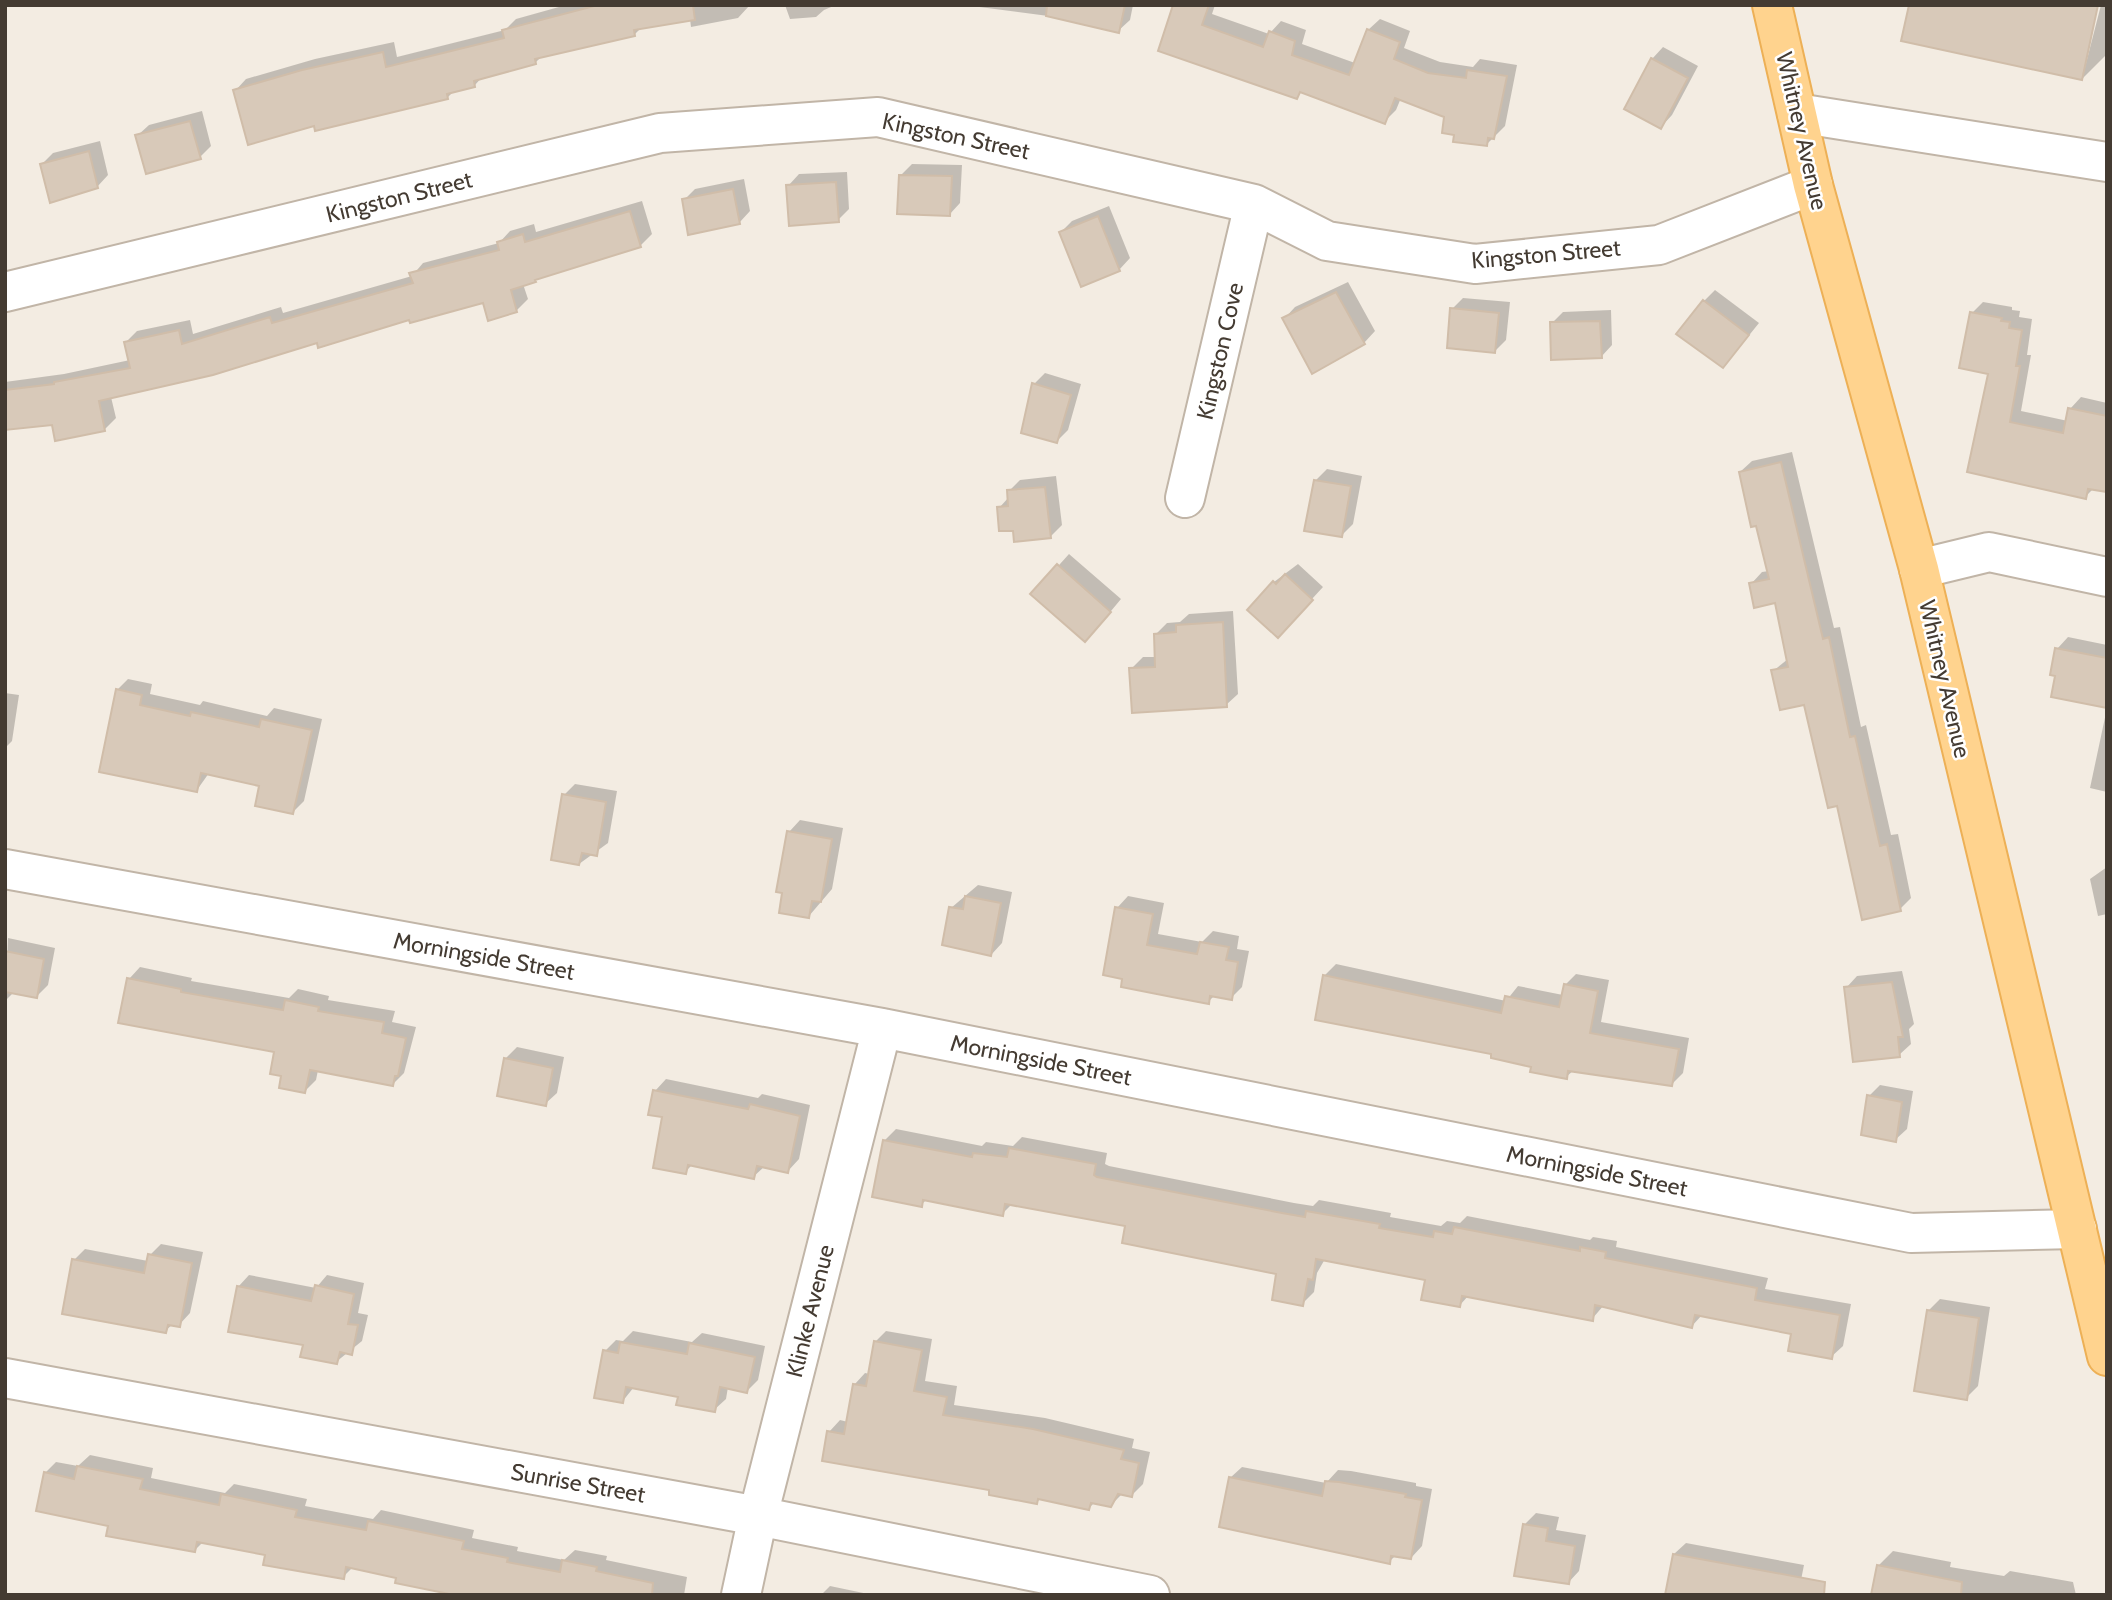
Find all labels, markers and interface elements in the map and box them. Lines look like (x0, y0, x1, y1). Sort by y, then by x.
street label: Whitney Avenue (1770, 49, 1834, 213)
street label: Kingston Street (880, 107, 1032, 165)
street label: Kingston Street (323, 165, 475, 229)
street label: Kingston Street (1470, 234, 1622, 274)
street label: Kingston Cove (1191, 280, 1249, 422)
street label: Whitney Avenue (1913, 597, 1977, 761)
street label: Morningside Street (391, 926, 577, 986)
street label: Morningside Street (948, 1029, 1134, 1091)
street label: Morningside Street (1504, 1140, 1690, 1202)
street label: Klinke Avenue (780, 1241, 840, 1380)
street label: Sunrise Street (509, 1457, 648, 1509)

